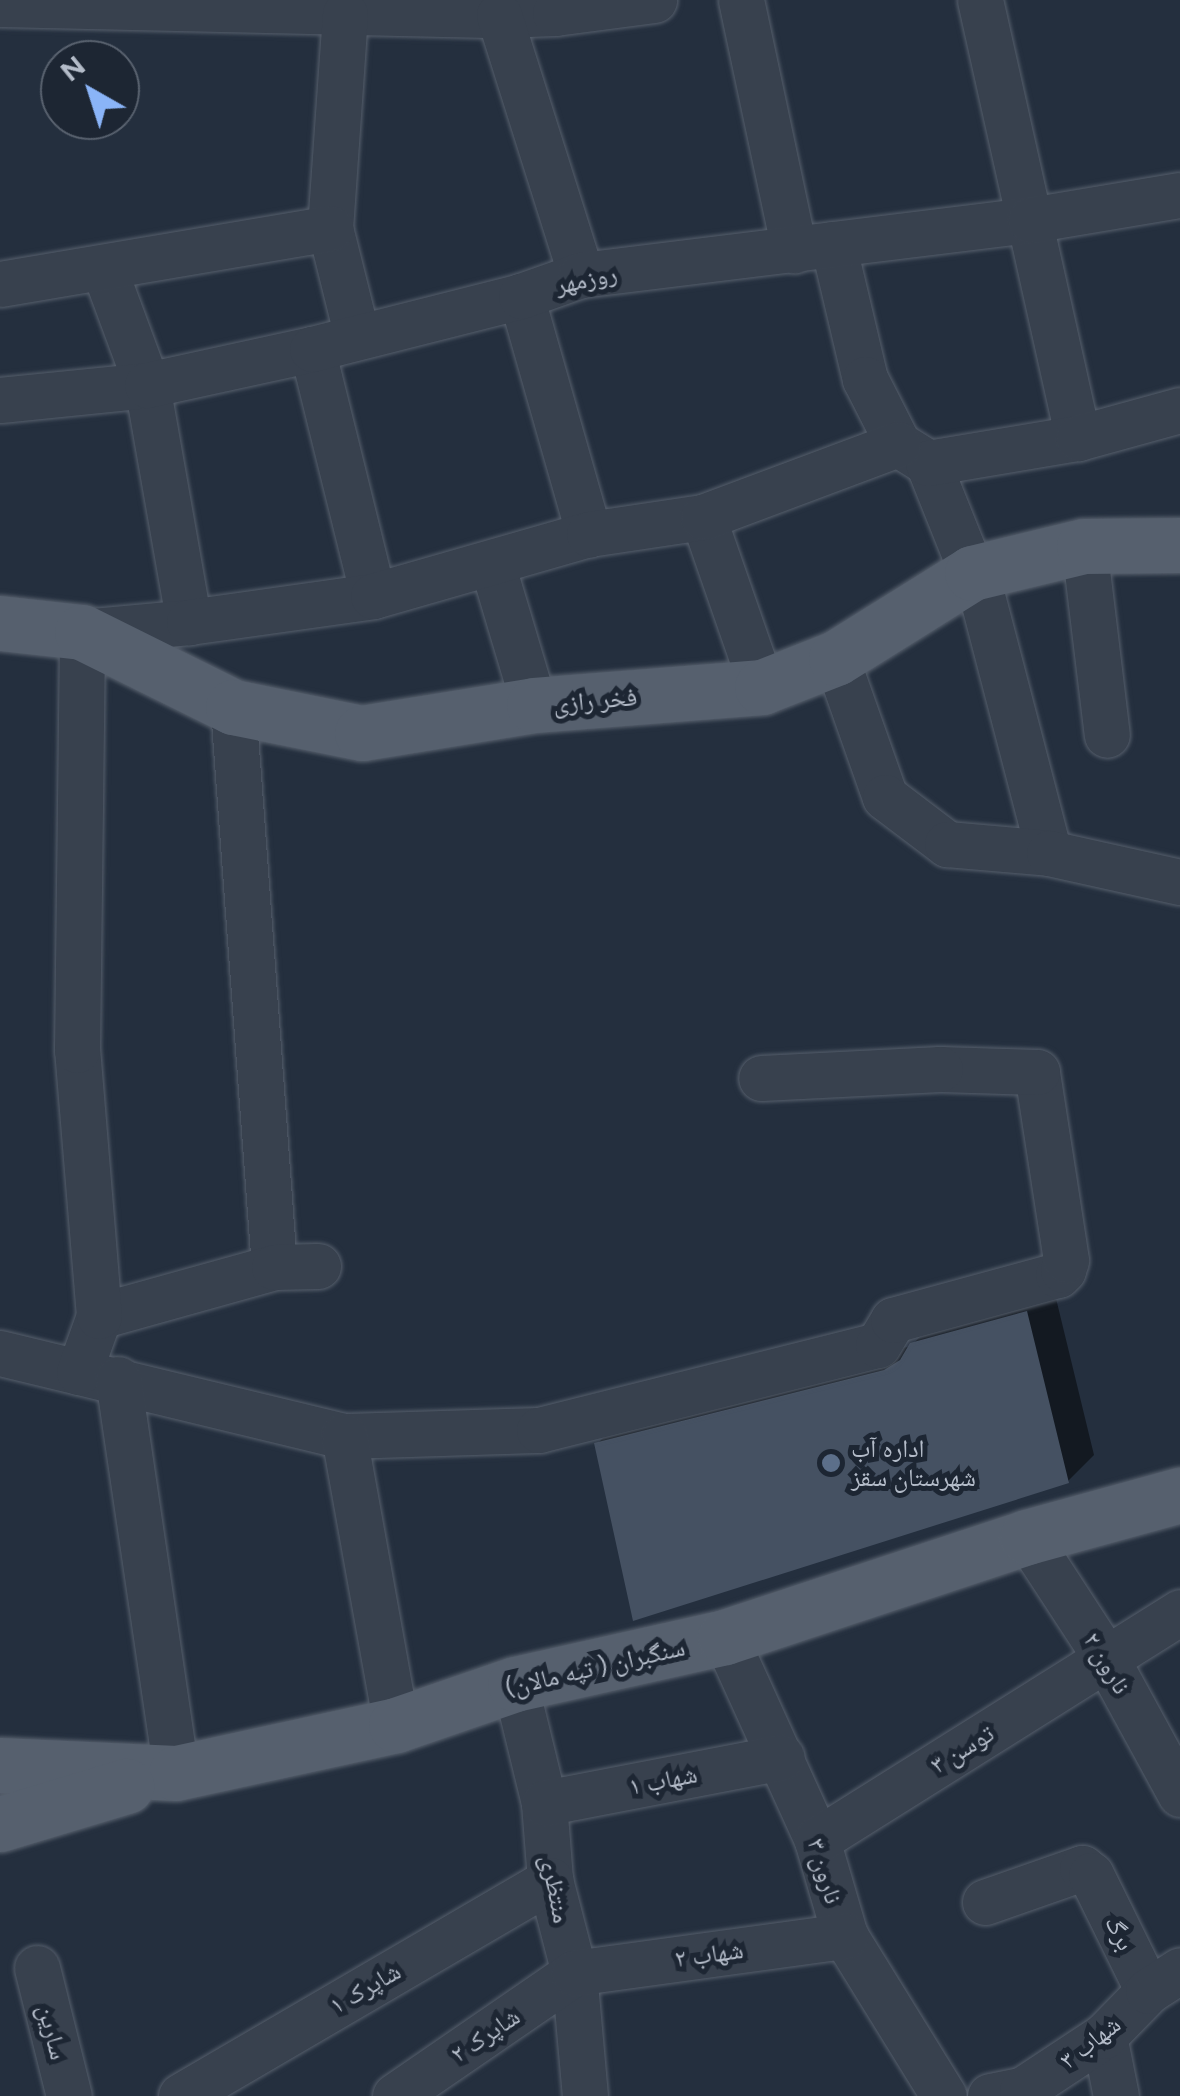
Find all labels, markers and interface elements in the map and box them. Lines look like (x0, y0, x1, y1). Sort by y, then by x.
north arrow (40, 40, 140, 140)
text: N (53, 48, 91, 88)
street label: روزمهر (553, 258, 619, 300)
street label: فخر رازی (552, 681, 638, 719)
place label: اداره آب شهرستان سقز (851, 1434, 976, 1493)
marker: اداره آب شهرستان سقز (820, 1452, 842, 1474)
street label: نارون ۲ (1077, 1627, 1137, 1699)
street label: سنگبران ( تپه مالان) (502, 1632, 688, 1702)
street label: توسن ۳ (925, 1718, 999, 1780)
street label: شهاب ۱ (626, 1759, 700, 1801)
street label: نارون ۳ (801, 1835, 849, 1907)
street label: منتظری (535, 1852, 577, 1926)
street label: برگ (1099, 1911, 1141, 1955)
street label: شهاب ۲ (673, 1934, 745, 1974)
street label: شاپرک ۱ (324, 1956, 406, 2020)
street label: سارین (32, 2001, 74, 2063)
street label: شاپرک ۲ (445, 2001, 525, 2069)
street label: شهاب ۳ (1054, 2009, 1126, 2075)

